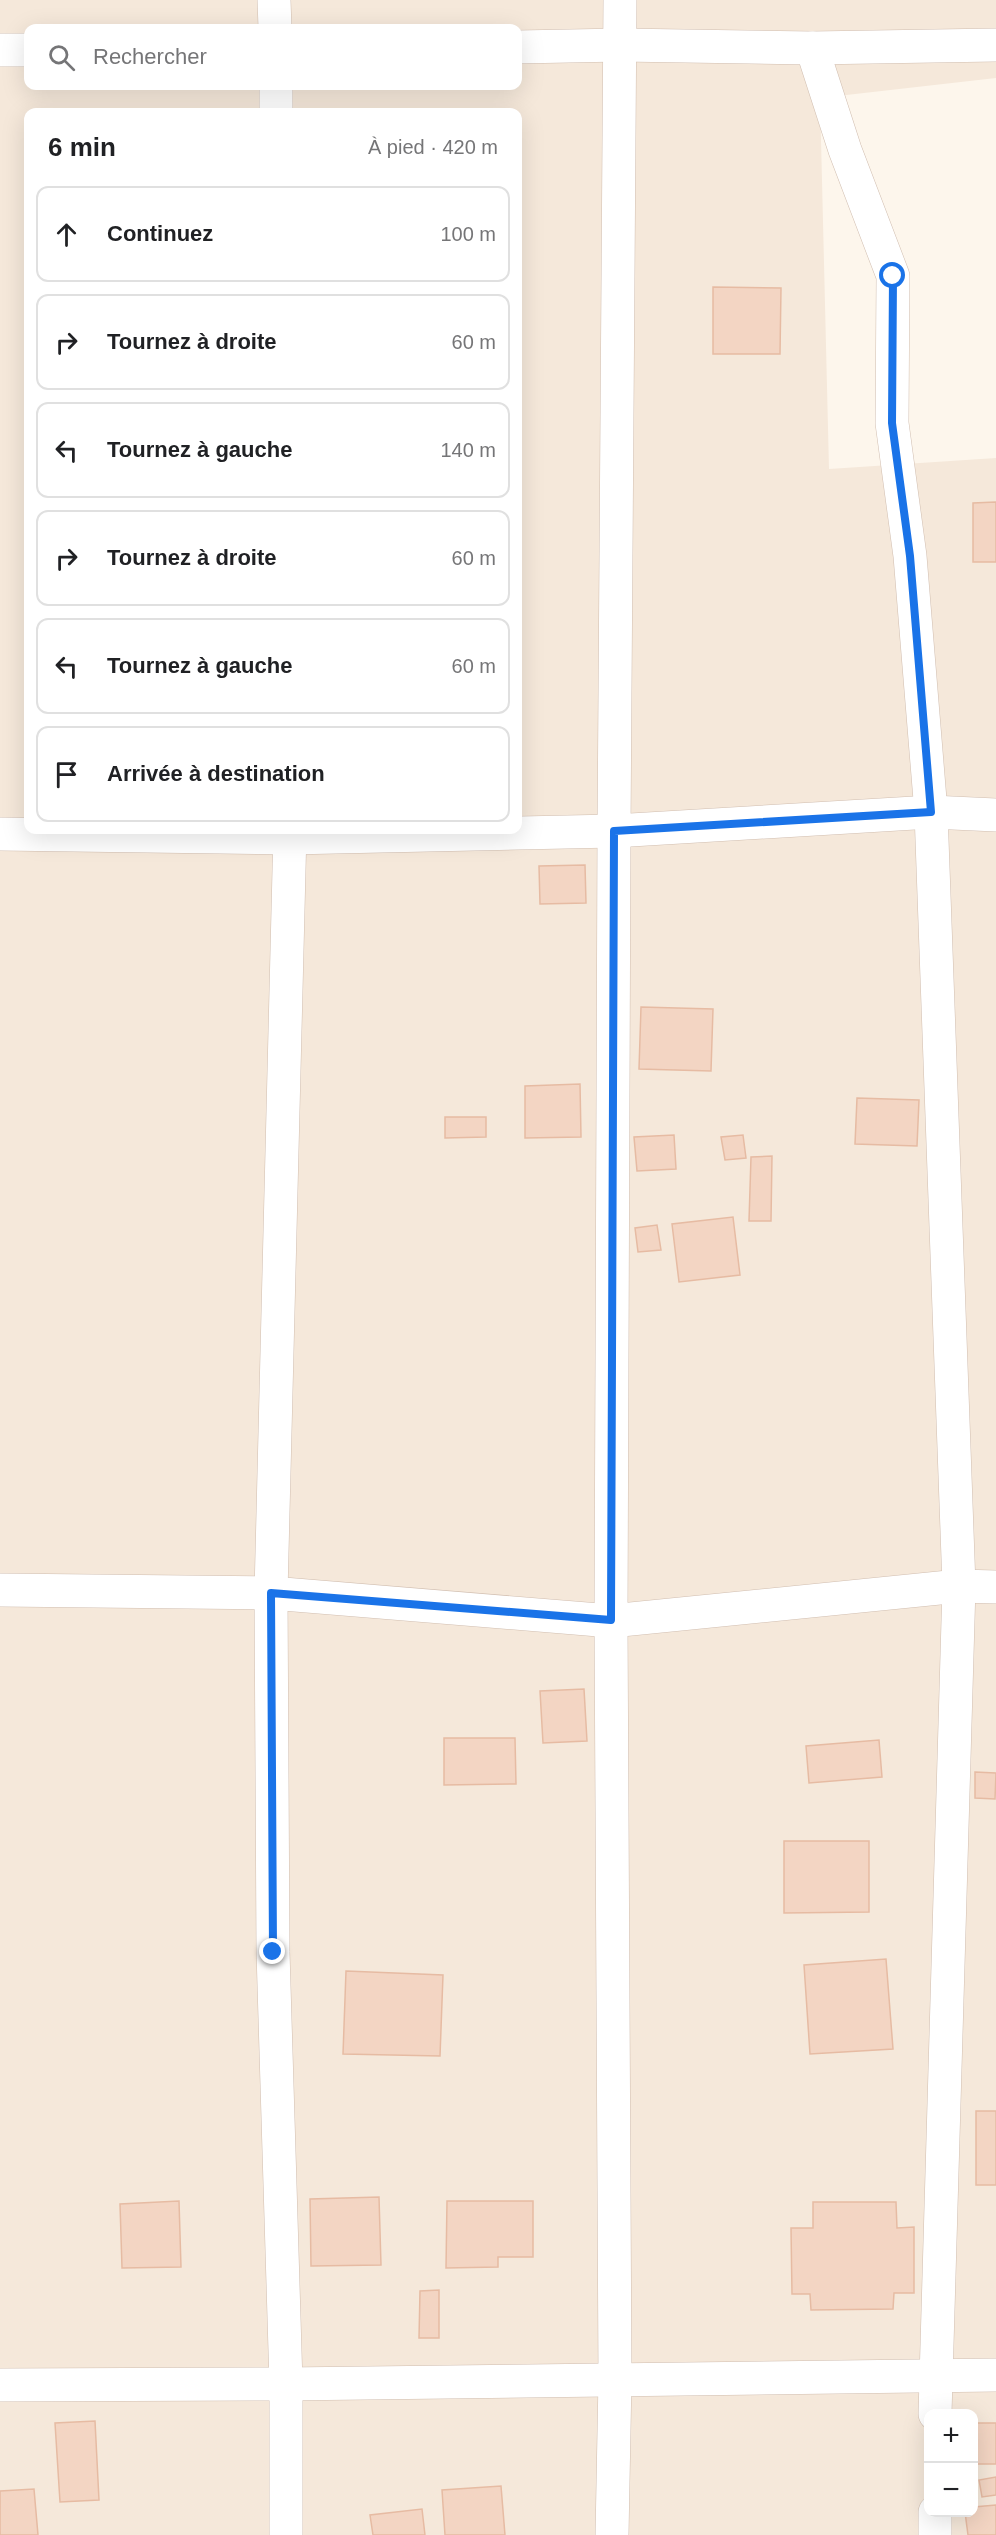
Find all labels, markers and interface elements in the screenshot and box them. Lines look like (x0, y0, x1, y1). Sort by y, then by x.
search box (24, 24, 522, 90)
icon: search (45, 41, 78, 74)
text: Rechercher (93, 44, 207, 69)
text: 6 min (48, 132, 116, 162)
text: À pied · 420 m (368, 136, 498, 158)
icon: ahead (50, 218, 83, 251)
text: Continuez (107, 221, 213, 246)
text: 100 m (440, 223, 496, 245)
route start (879, 262, 905, 288)
icon: right (50, 326, 83, 359)
text: Tournez à droite (107, 329, 277, 354)
text: 60 m (452, 331, 496, 353)
icon: left (50, 434, 83, 467)
text: Tournez à gauche (107, 437, 292, 462)
text: 140 m (440, 439, 496, 461)
icon: right (50, 542, 83, 575)
text: Tournez à droite (107, 545, 277, 570)
text: 60 m (452, 547, 496, 569)
icon: left (50, 650, 83, 683)
text: Tournez à gauche (107, 653, 292, 678)
text: 60 m (452, 655, 496, 677)
icon: arrive (50, 758, 83, 791)
text: Arrivée à destination (107, 761, 325, 786)
route end (259, 1938, 285, 1964)
map controls (924, 2409, 978, 2517)
button: + (924, 2409, 978, 2463)
button: − (924, 2463, 978, 2517)

